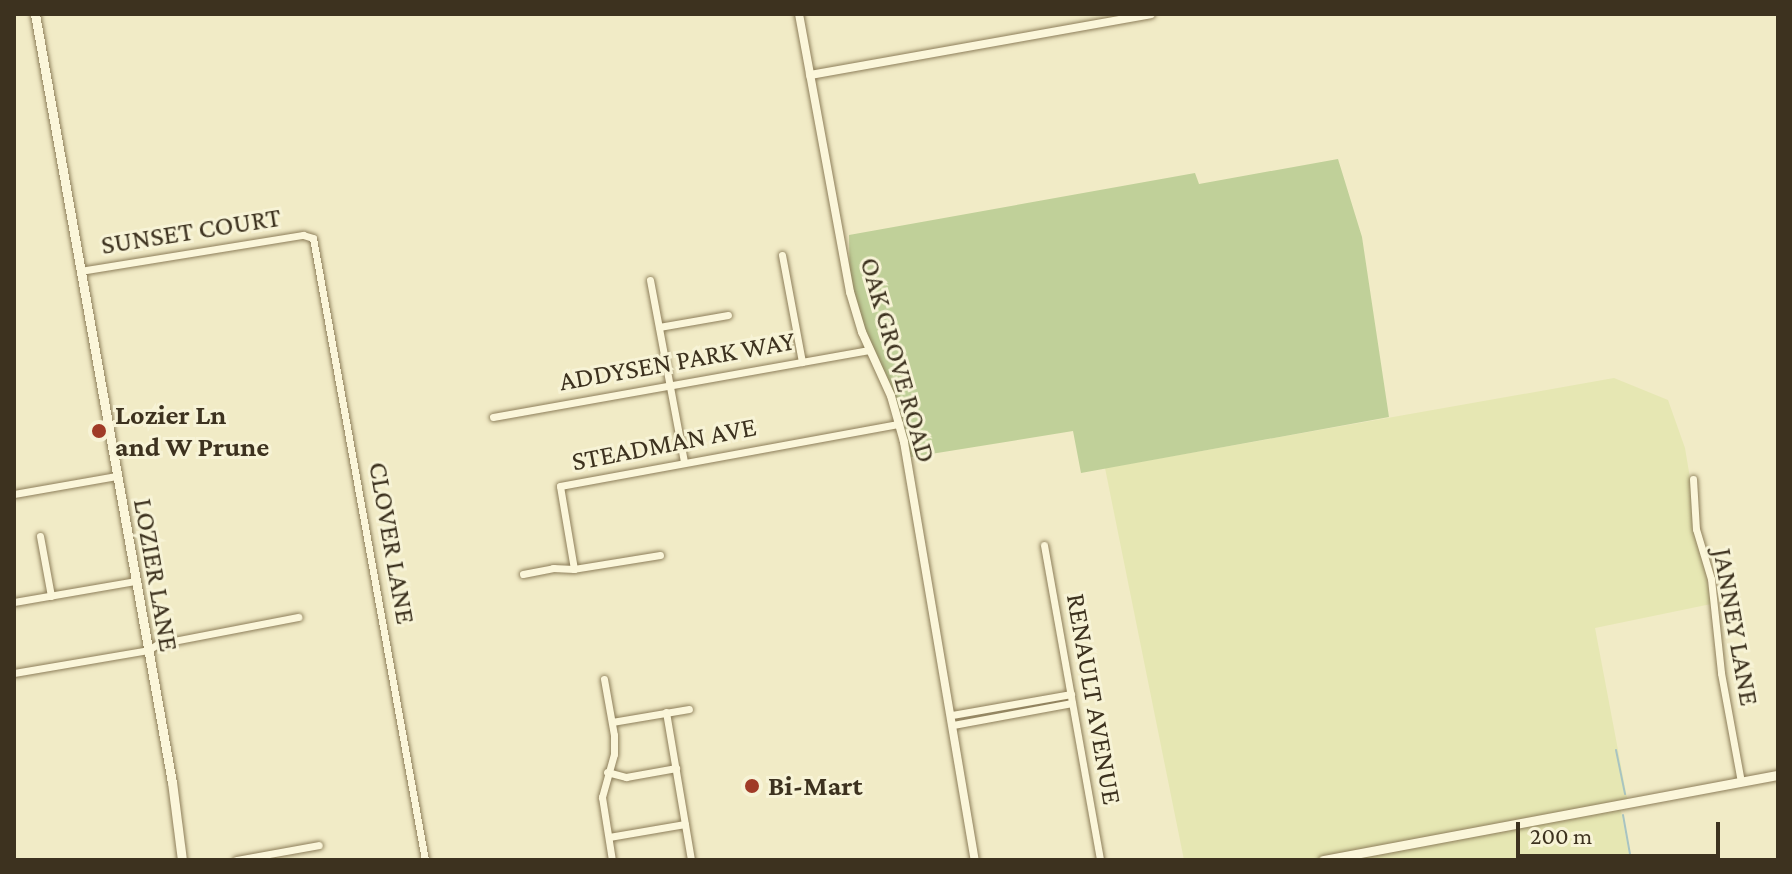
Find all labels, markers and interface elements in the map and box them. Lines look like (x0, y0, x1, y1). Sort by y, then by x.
street label: SUNSET COURT (99, 200, 283, 262)
street label: OAK GROVE ROAD (853, 253, 943, 467)
street label: ADDYSEN PARK WAY (556, 324, 798, 398)
place label: Lozier Ln and W Prune (115, 398, 269, 464)
street label: STEADMAN AVE (569, 410, 759, 478)
marker: Lozier Ln and W Prune (90, 422, 108, 440)
street label: CLOVER LANE (361, 459, 423, 627)
street label: LOZIER LANE (126, 496, 186, 654)
street label: JANNEY LANE (1706, 546, 1766, 708)
street label: RENAULT AVENUE (1059, 591, 1129, 807)
place label: Bi-Mart (768, 769, 863, 803)
marker: Bi-Mart (743, 777, 761, 795)
scale bar (1520, 806, 1724, 856)
text: 200 m (1530, 822, 1592, 849)

